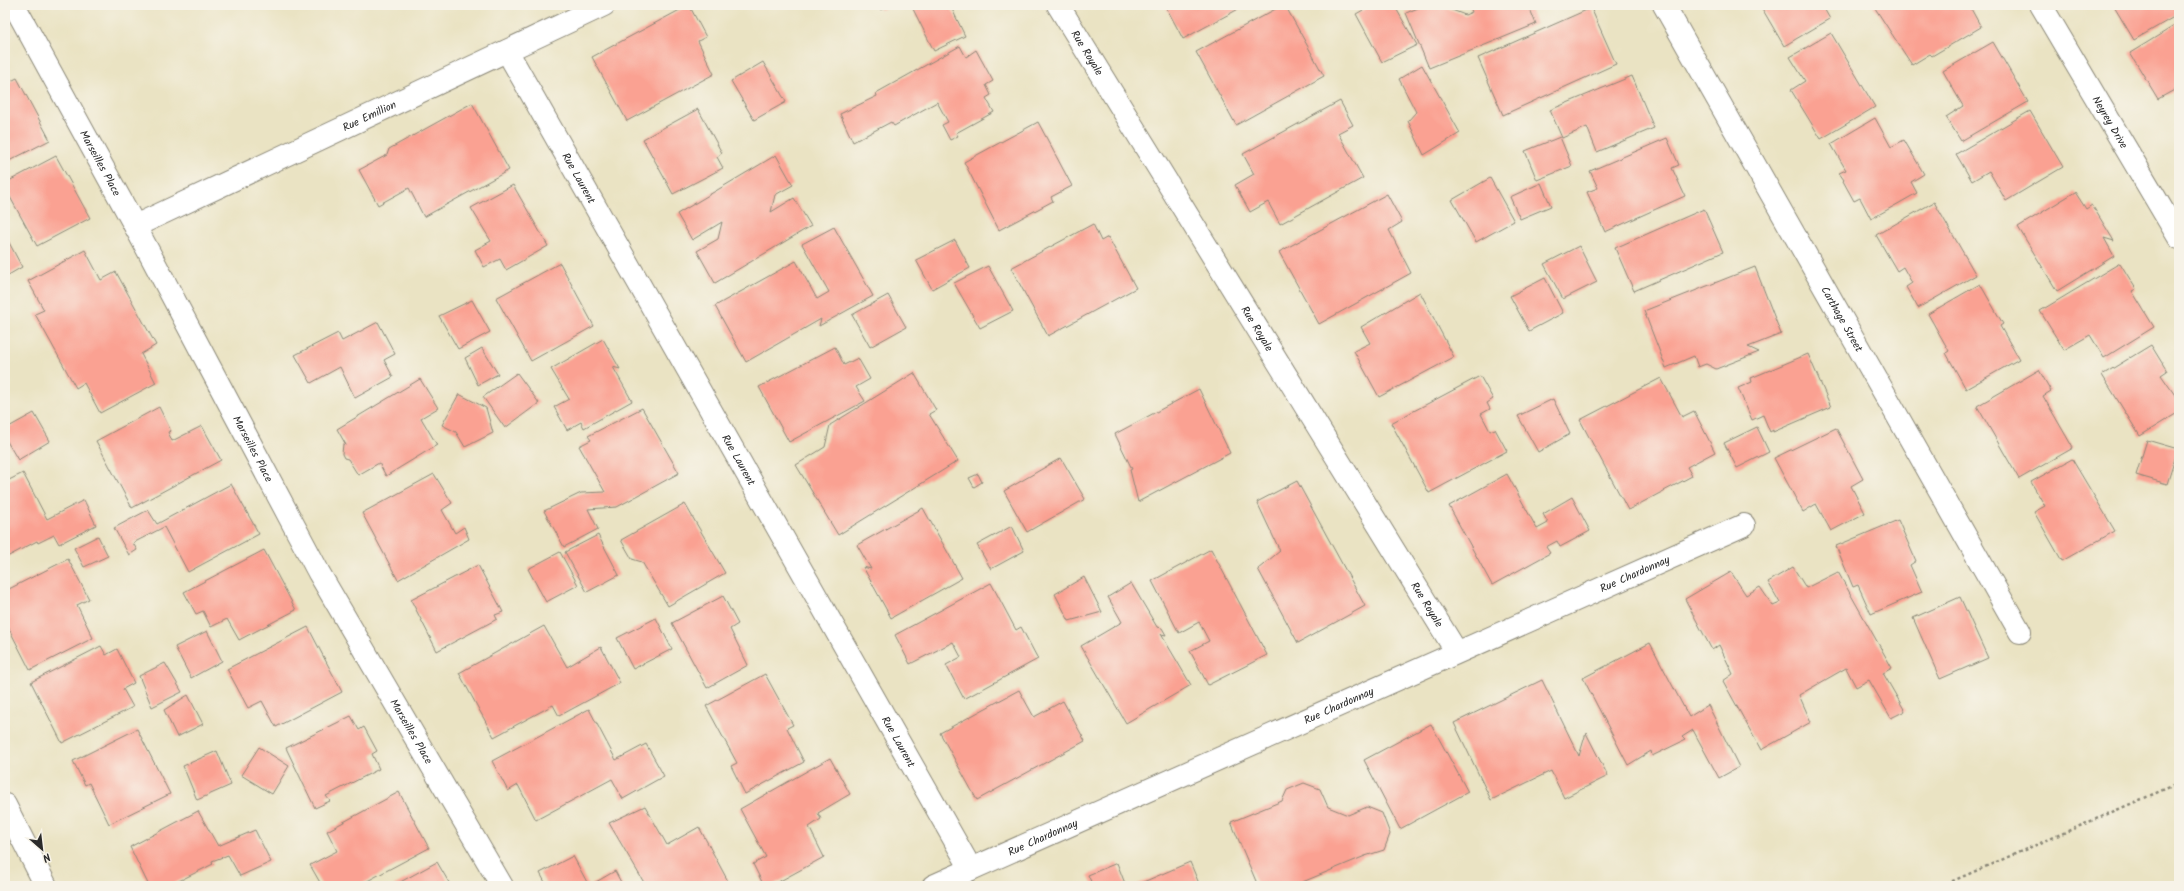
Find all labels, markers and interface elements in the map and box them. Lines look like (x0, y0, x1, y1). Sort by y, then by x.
street label: Rue Royale (1066, 27, 1107, 79)
street label: Neyrey Drive (2087, 93, 2132, 152)
street label: Rue Emillion (340, 96, 400, 137)
street label: Marseilles Place (74, 127, 125, 200)
street label: Rue Laurent (556, 150, 600, 208)
street label: Carthage Street (1815, 283, 1868, 356)
street label: Rue Royale (1236, 303, 1277, 355)
street label: Marseilles Place (227, 413, 277, 486)
street label: Rue Laurent (716, 431, 760, 490)
street label: Rue Chardonnay (1597, 551, 1674, 598)
street label: Rue Royale (1406, 579, 1447, 631)
street label: Rue Chardonnay (1301, 683, 1378, 730)
street label: Marseilles Place (384, 696, 437, 768)
street label: Rue Laurent (876, 713, 920, 772)
street label: Rue Chardonnay (1005, 814, 1082, 862)
north arrow (22, 829, 62, 869)
text: N (39, 847, 54, 867)

